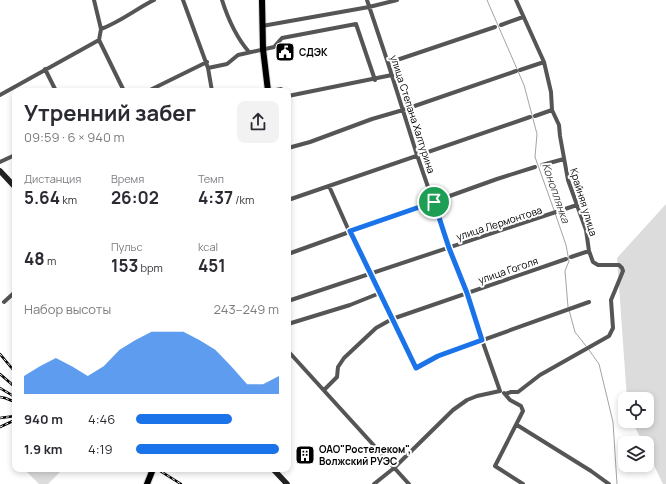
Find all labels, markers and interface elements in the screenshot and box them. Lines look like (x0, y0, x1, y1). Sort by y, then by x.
public building icon: СДЭК (274, 41, 296, 63)
place label: СДЭК (299, 45, 328, 59)
street label: улица Степана Халтурина (387, 53, 439, 175)
text: Утренний забег (24, 98, 196, 128)
button: share (237, 101, 279, 143)
text: 09:59 · 6 × 940 m (24, 128, 125, 146)
water label: Коноплянка (539, 161, 574, 226)
street label: Крайняя улица (567, 166, 601, 238)
text: Дистанция (24, 171, 81, 186)
text: Время (111, 171, 144, 186)
text: Темп (198, 171, 224, 186)
pin (417, 185, 451, 219)
text: 5.64 (24, 186, 60, 209)
text: 26:02 (111, 186, 159, 209)
text: 4:37 (198, 186, 233, 209)
icon: arrive (423, 191, 445, 213)
text: km (60, 192, 77, 207)
text: /km (233, 192, 254, 207)
street label: улица Лермонтова (454, 203, 544, 243)
text: Пульс (111, 239, 143, 254)
text: kcal (198, 239, 218, 254)
text: 48 (24, 247, 45, 270)
text: m (45, 253, 56, 268)
street label: улица Гоголя (476, 253, 540, 287)
text: 153 (111, 254, 138, 277)
text: 451 (198, 254, 226, 277)
text: bpm (138, 260, 163, 275)
text: Набор высоты (24, 300, 111, 318)
text: 243–249 m (214, 300, 279, 318)
map controls (618, 392, 654, 472)
button: locate (618, 392, 654, 428)
text: 940 m (24, 410, 63, 428)
text: 4:46 (88, 410, 115, 428)
button: layers (618, 436, 654, 472)
text: 1.9 km (24, 440, 62, 458)
text: 4:19 (88, 440, 113, 458)
place label: ОАО"Ростелеком", Волжский РУЭС (319, 442, 411, 468)
building icon: ОАО"Ростелеком", Волжский РУЭС (294, 444, 316, 466)

